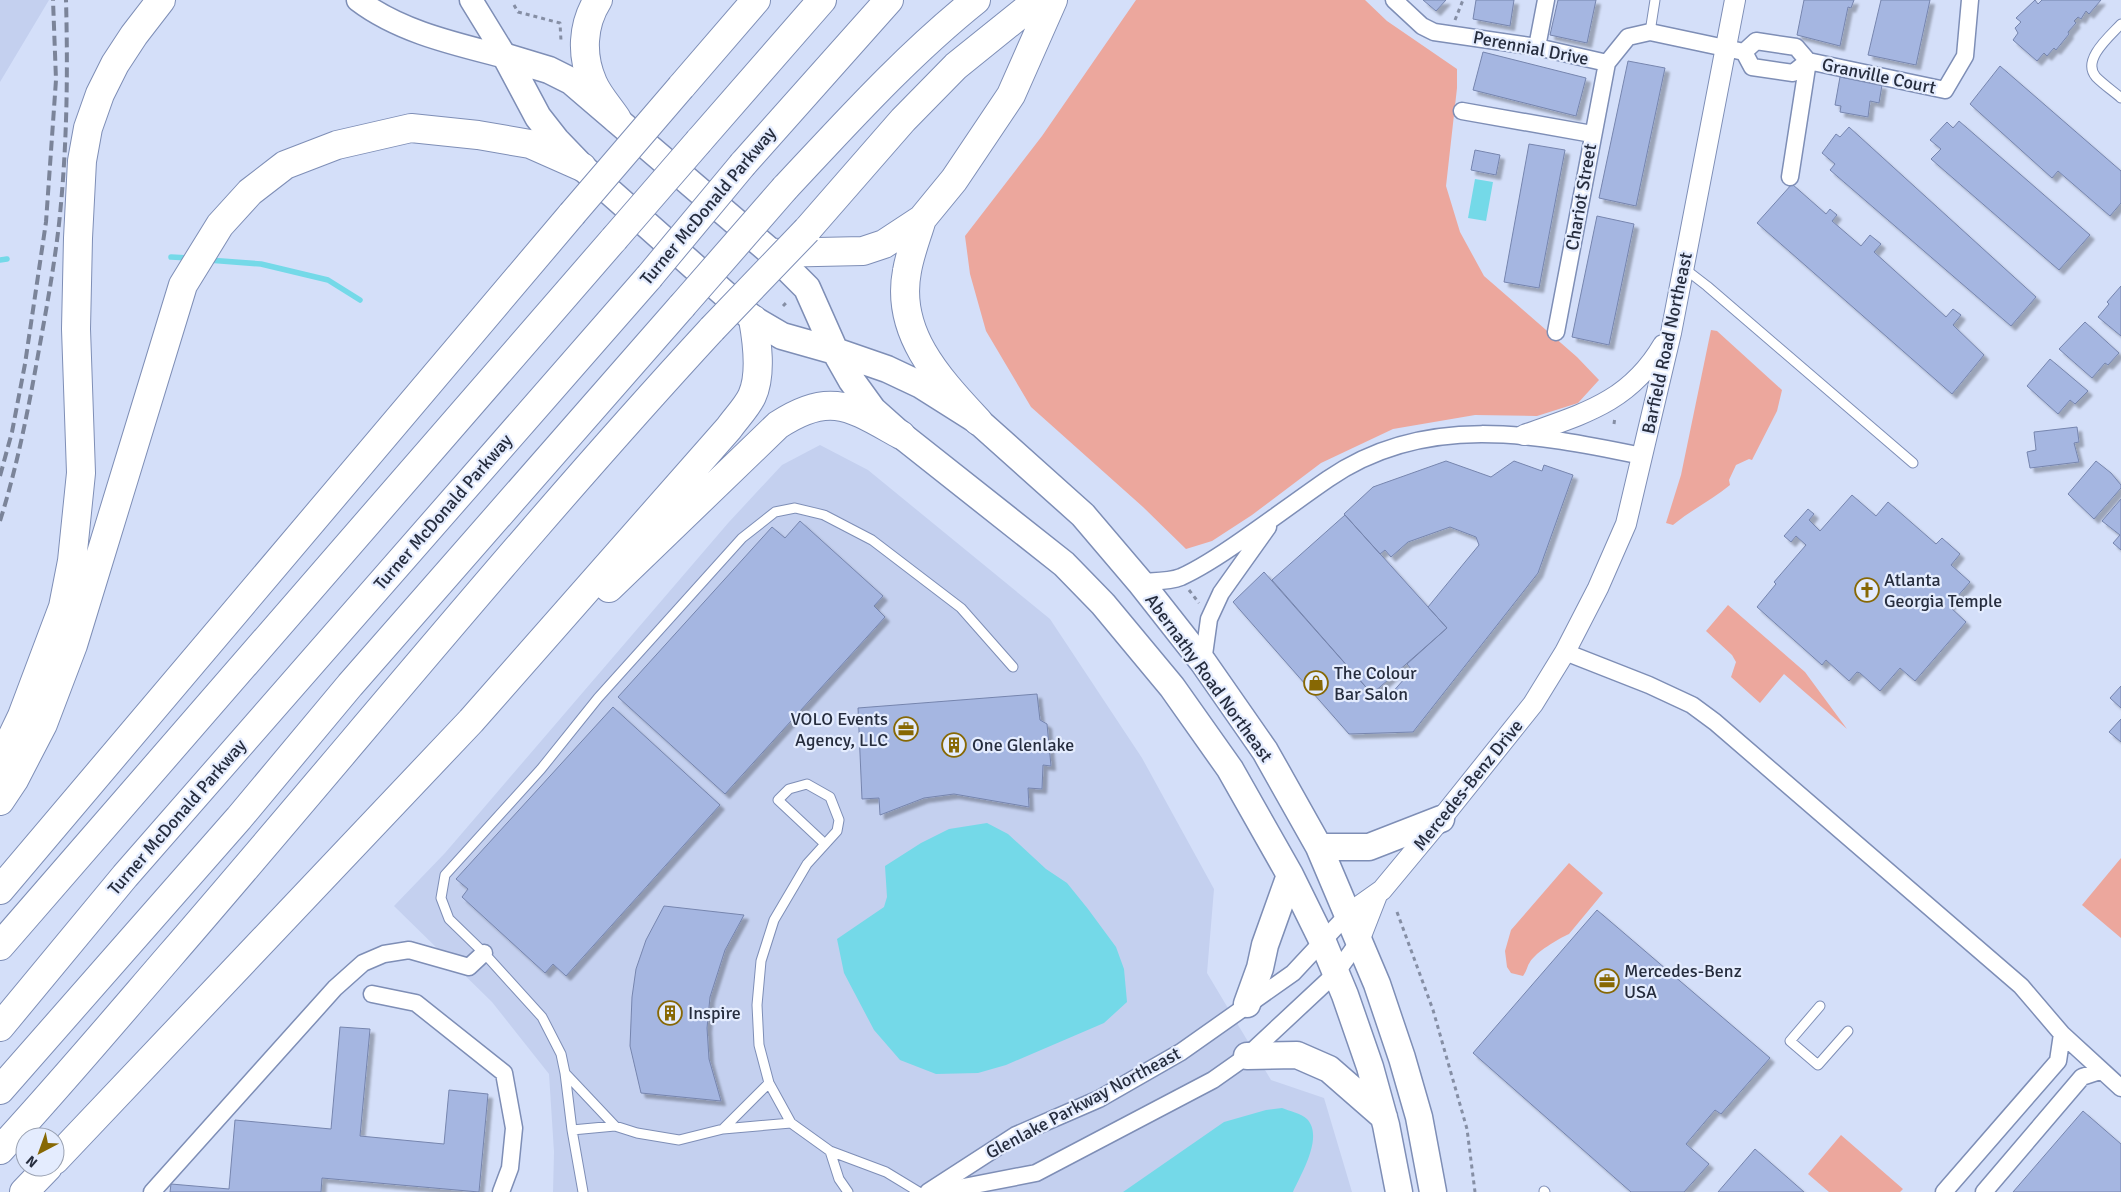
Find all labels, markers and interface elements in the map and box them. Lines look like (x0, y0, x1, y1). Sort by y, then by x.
street label: Perennial Drive (1471, 26, 1591, 70)
street label: Granville Court (1820, 53, 1938, 99)
street label: Turner McDonald Parkway (635, 122, 781, 290)
street label: Chariot Street (1561, 142, 1601, 252)
street label: Barfield Road Northeast (1637, 250, 1697, 436)
street label: Turner McDonald Parkway (369, 429, 517, 595)
place label: Atlanta Georgia Temple (1884, 569, 2002, 612)
church icon: Atlanta Georgia Temple (1854, 577, 1880, 603)
street label: Abernathy Road Northeast (1141, 590, 1277, 766)
place label: The Colour Bar Salon (1334, 662, 1417, 705)
shop icon: The Colour Bar Salon (1303, 670, 1329, 696)
place label: VOLO Events Agency, LLC (790, 708, 888, 751)
street label: Mercedes-Benz Drive (1409, 715, 1527, 855)
office icon: VOLO Events Agency, LLC (893, 716, 919, 742)
building icon: One Glenlake (941, 732, 967, 758)
street label: Turner McDonald Parkway (103, 734, 251, 900)
place label: One Glenlake (972, 734, 1074, 756)
place label: Mercedes-Benz USA (1624, 960, 1742, 1003)
office icon: Mercedes-Benz USA (1594, 968, 1620, 994)
building icon: Inspire (657, 1000, 683, 1026)
place label: Inspire (688, 1002, 741, 1024)
street label: Glenlake Parkway Northeast (982, 1042, 1184, 1164)
north arrow (15, 1127, 65, 1177)
text: N (23, 1152, 41, 1171)

